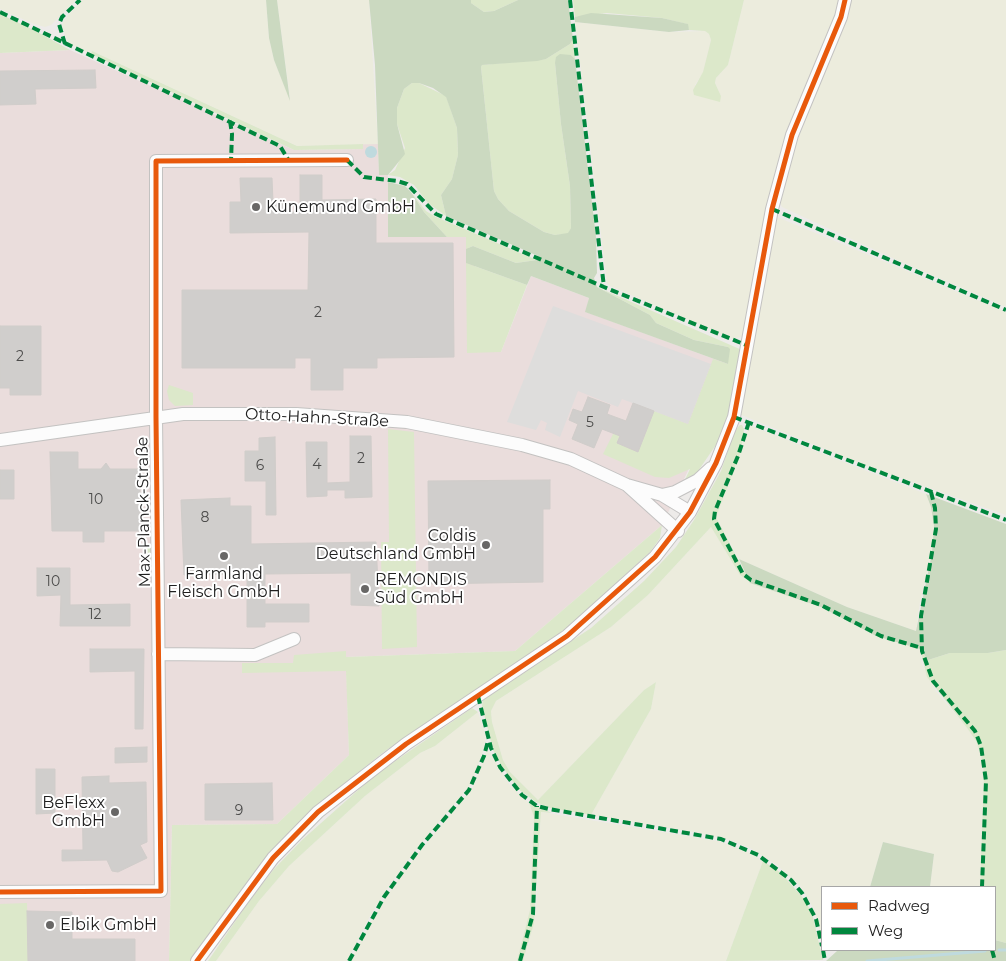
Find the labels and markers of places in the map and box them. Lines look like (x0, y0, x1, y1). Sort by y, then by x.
place label: Künemund GmbH (266, 197, 415, 217)
marker: Künemund GmbH (250, 201, 262, 213)
place label: Coldis Deutschland GmbH (316, 526, 476, 564)
marker: Coldis Deutschland GmbH (480, 539, 492, 551)
marker: Farmland Fleisch GmbH (218, 550, 230, 562)
place label: Farmland Fleisch GmbH (167, 564, 281, 602)
place label: REMONDIS Süd GmbH (375, 570, 467, 608)
marker: REMONDIS Süd GmbH (359, 583, 371, 595)
place label: BeFlexx GmbH (42, 793, 105, 831)
marker: BeFlexx GmbH (109, 806, 121, 818)
place label: Elbik GmbH (60, 915, 157, 935)
marker: Elbik GmbH (44, 919, 56, 931)

